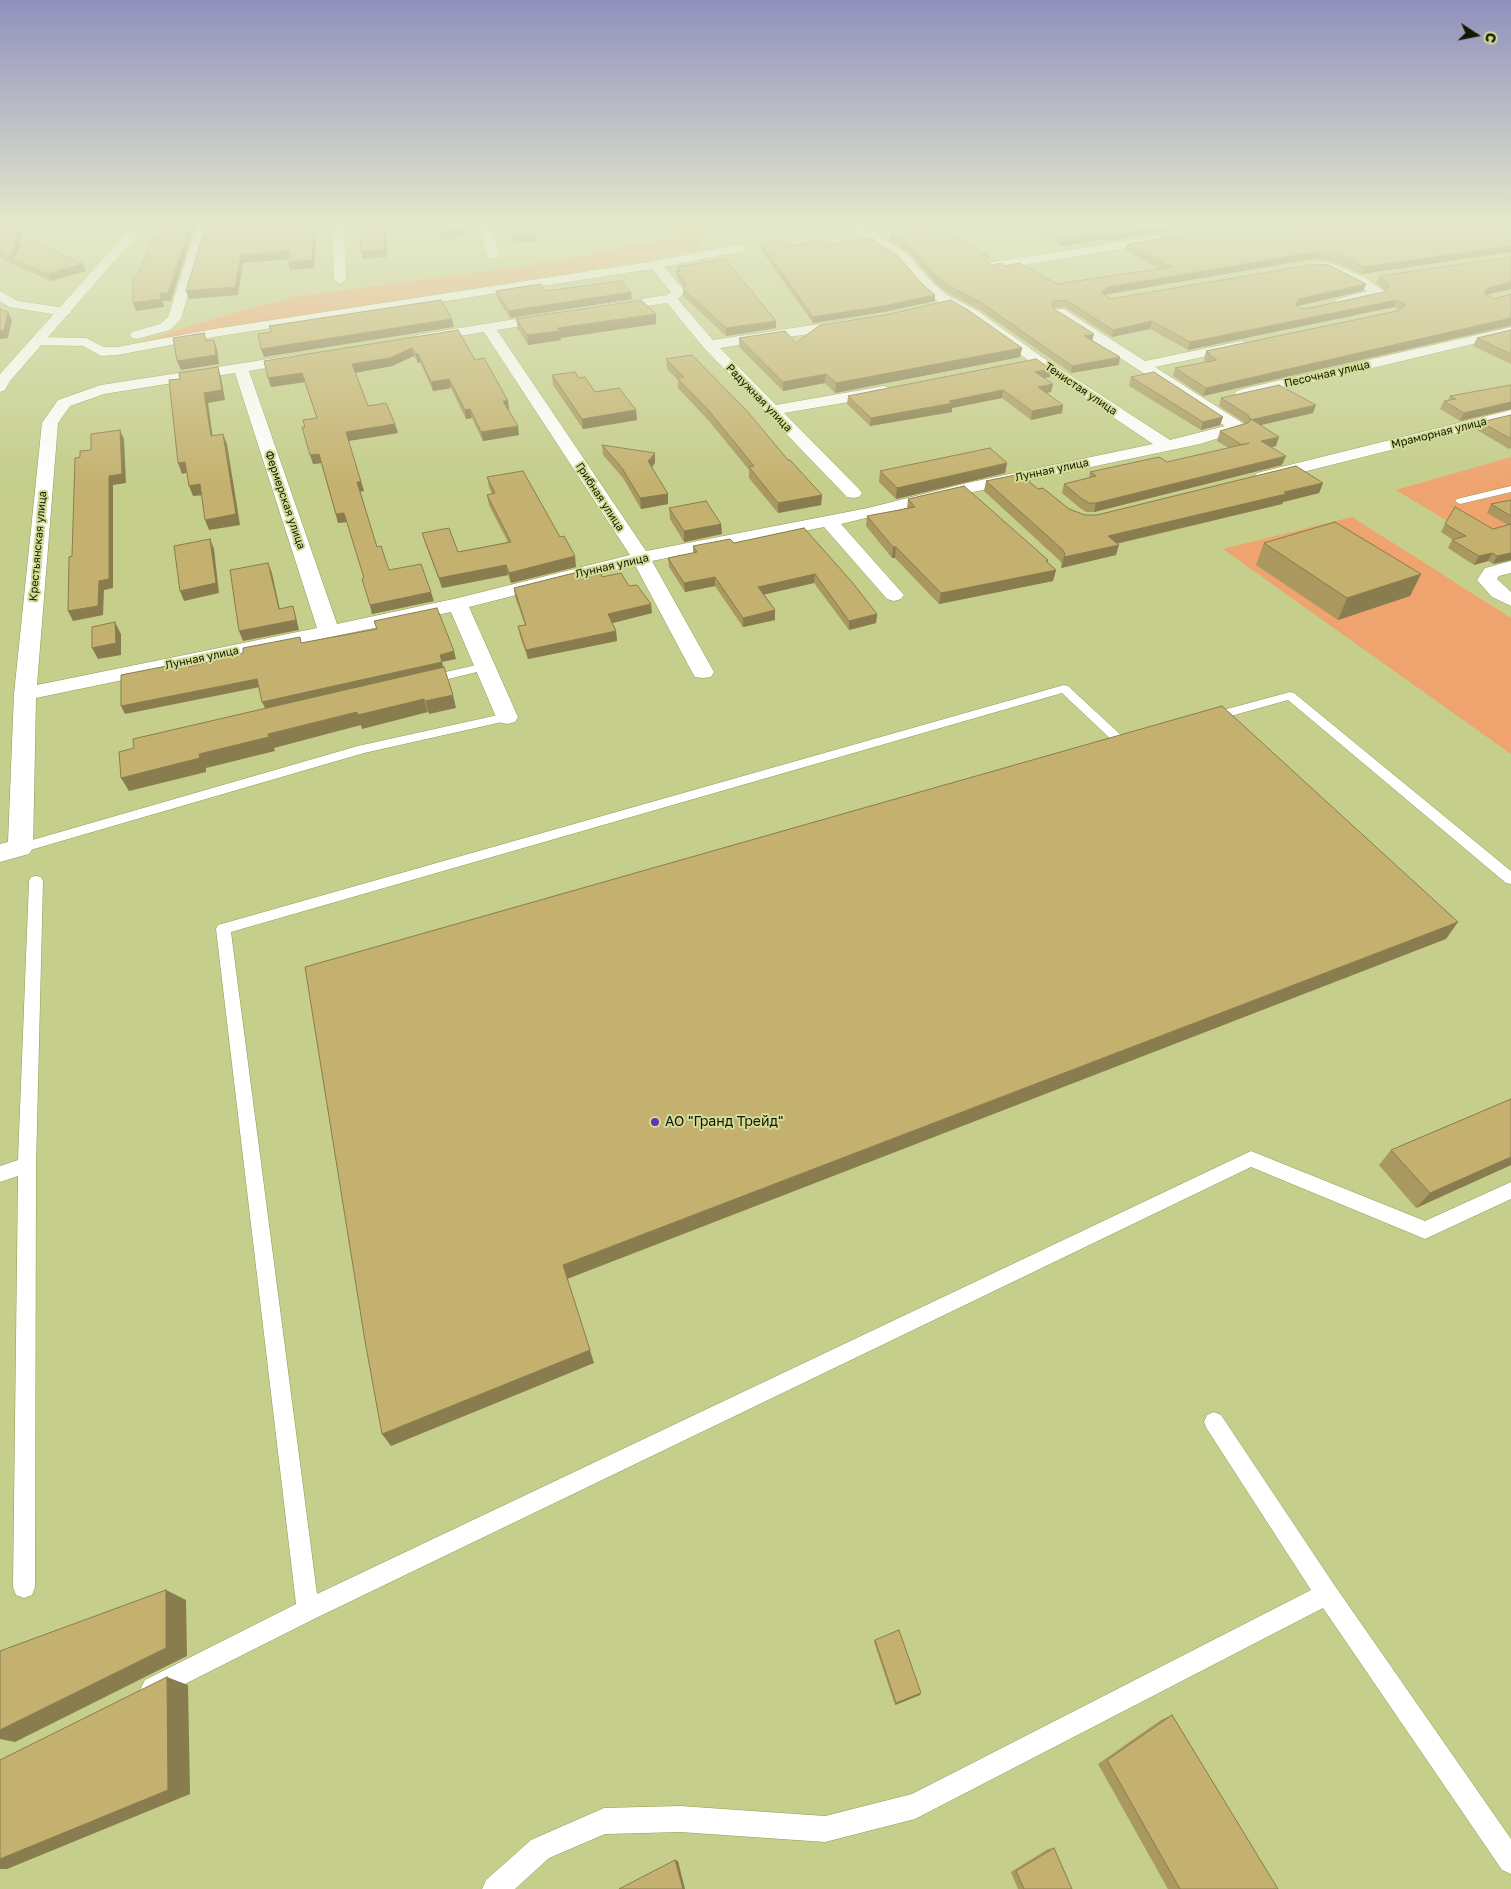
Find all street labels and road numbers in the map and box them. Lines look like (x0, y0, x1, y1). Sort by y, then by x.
street label: Песочная улица (1283, 358, 1371, 390)
street label: Тенистая улица (1042, 360, 1120, 418)
street label: Радужная улица (723, 361, 795, 435)
street label: Мраморная улица (1390, 415, 1488, 451)
street label: Фермерская улица (262, 449, 308, 551)
street label: Лунная улица (1014, 456, 1090, 484)
street label: Грибная улица (573, 460, 627, 534)
street label: Крестьянская улица (27, 490, 49, 602)
street label: Лунная улица (574, 551, 650, 581)
street label: Лунная улица (164, 644, 240, 672)

